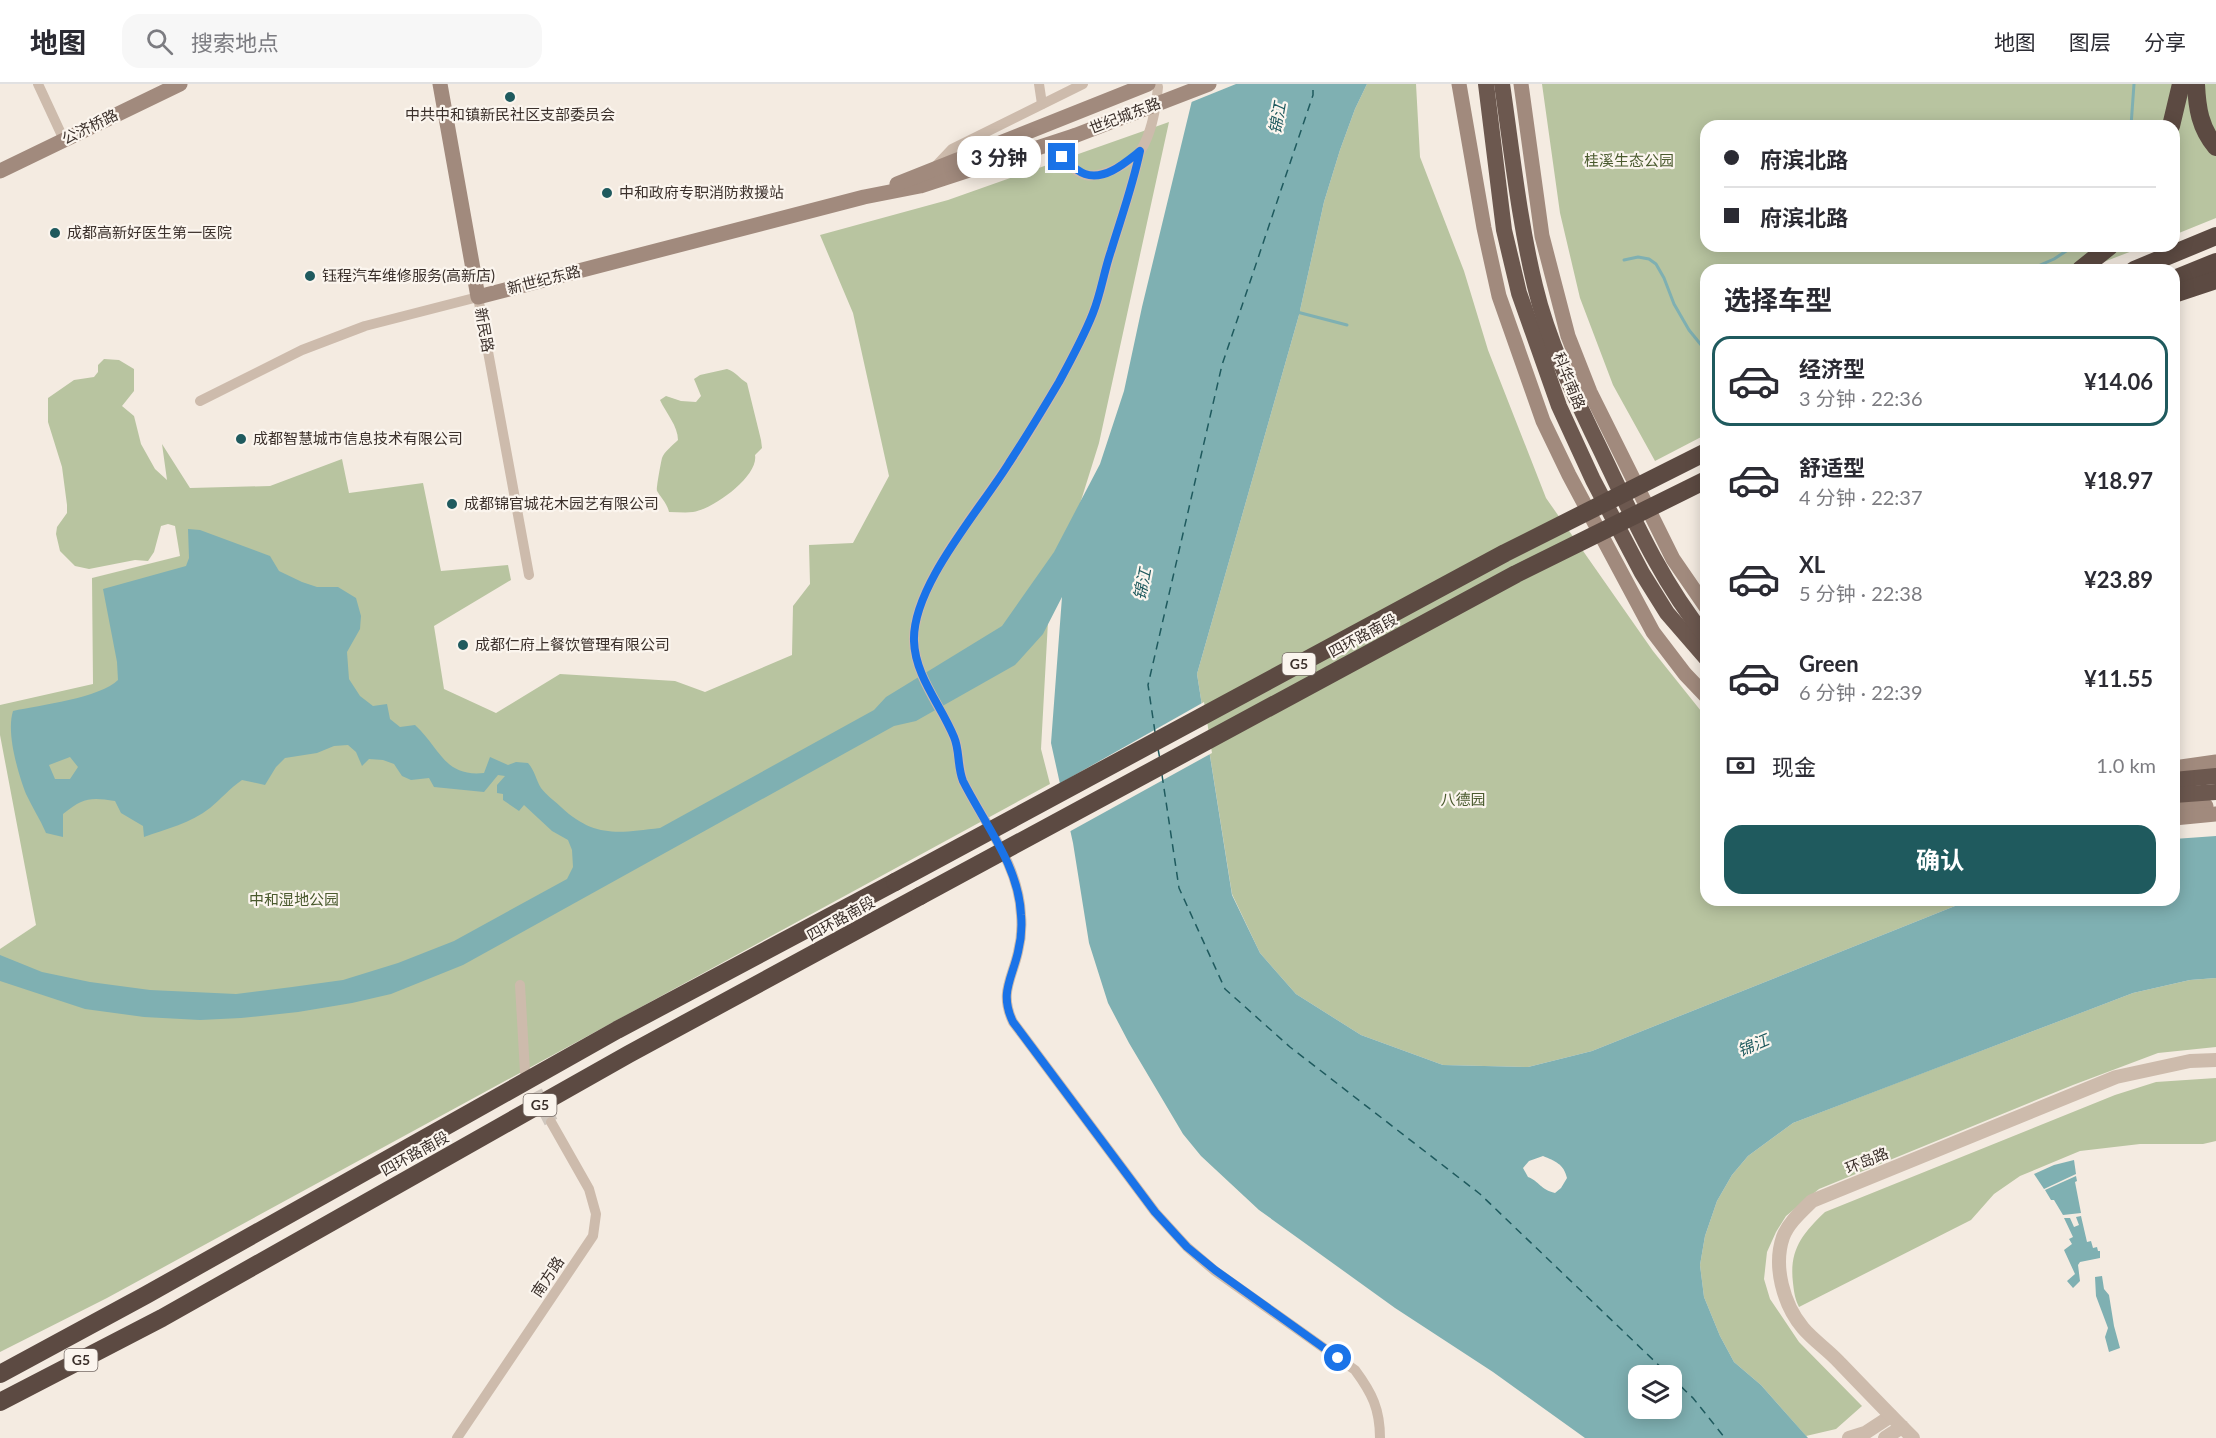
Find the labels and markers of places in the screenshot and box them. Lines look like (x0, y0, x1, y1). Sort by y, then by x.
marker: 中共中和镇新民社区支部委员会 (503, 90, 517, 104)
place label: 中共中和镇新民社区支部委员会 (405, 105, 615, 123)
place label: 中和政府专职消防救援站 (619, 183, 784, 201)
marker: 中和政府专职消防救援站 (600, 186, 614, 200)
place label: 成都高新好医生第一医院 (67, 223, 232, 241)
marker: 成都高新好医生第一医院 (48, 226, 62, 240)
place label: 钰程汽车维修服务(高新店) (322, 266, 495, 284)
marker: 钰程汽车维修服务(高新店) (303, 269, 317, 283)
place label: 成都智慧城市信息技术有限公司 (253, 429, 463, 447)
marker: 成都智慧城市信息技术有限公司 (234, 432, 248, 446)
place label: 成都锦官城花木园艺有限公司 (464, 494, 659, 512)
marker: 成都锦官城花木园艺有限公司 (445, 497, 459, 511)
place label: 成都仁府上餐饮管理有限公司 (475, 635, 670, 653)
marker: 成都仁府上餐饮管理有限公司 (456, 638, 470, 652)

